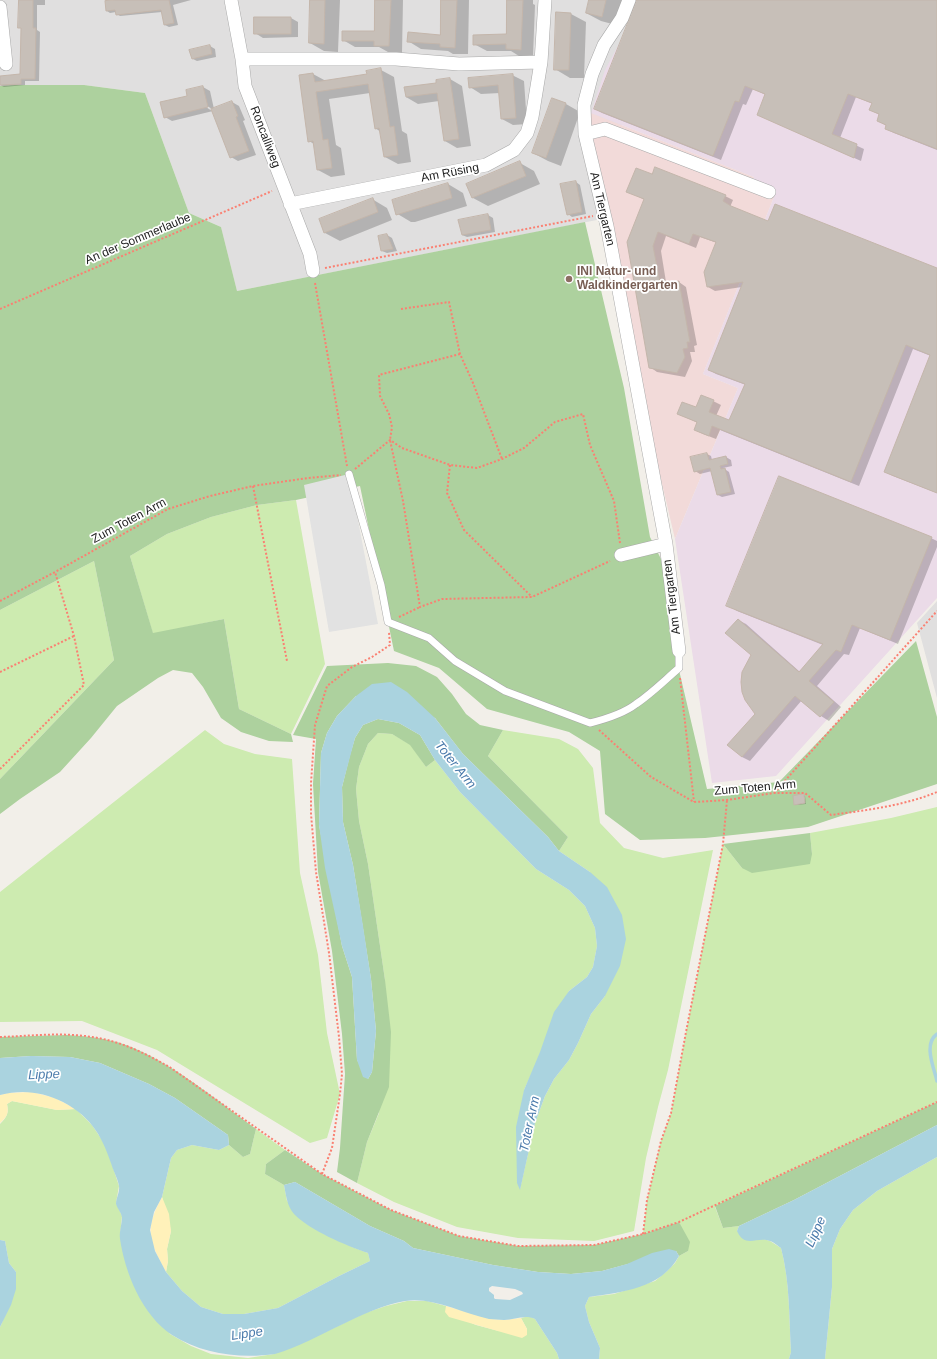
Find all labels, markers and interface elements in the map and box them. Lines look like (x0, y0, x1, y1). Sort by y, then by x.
street label: Roncalliweg (247, 104, 283, 170)
street label: Am Rüsing (420, 160, 480, 186)
street label: Am Tiergarten (586, 171, 618, 247)
street label: An der Sommerlaube (83, 210, 193, 268)
place label: INI Natur- und Waldkindergarten (577, 265, 678, 293)
marker: INI Natur- und Waldkindergarten (564, 274, 574, 284)
street label: Zum Toten Arm (89, 495, 169, 547)
street label: Am Tiergarten (660, 559, 684, 635)
water label: Toter Arm (431, 738, 479, 792)
street label: Zum Toten Arm (714, 777, 796, 799)
water label: Lippe (28, 1067, 60, 1083)
water label: Toter Arm (516, 1095, 544, 1153)
water label: Lippe (802, 1214, 830, 1250)
water label: Lippe (230, 1324, 264, 1344)

